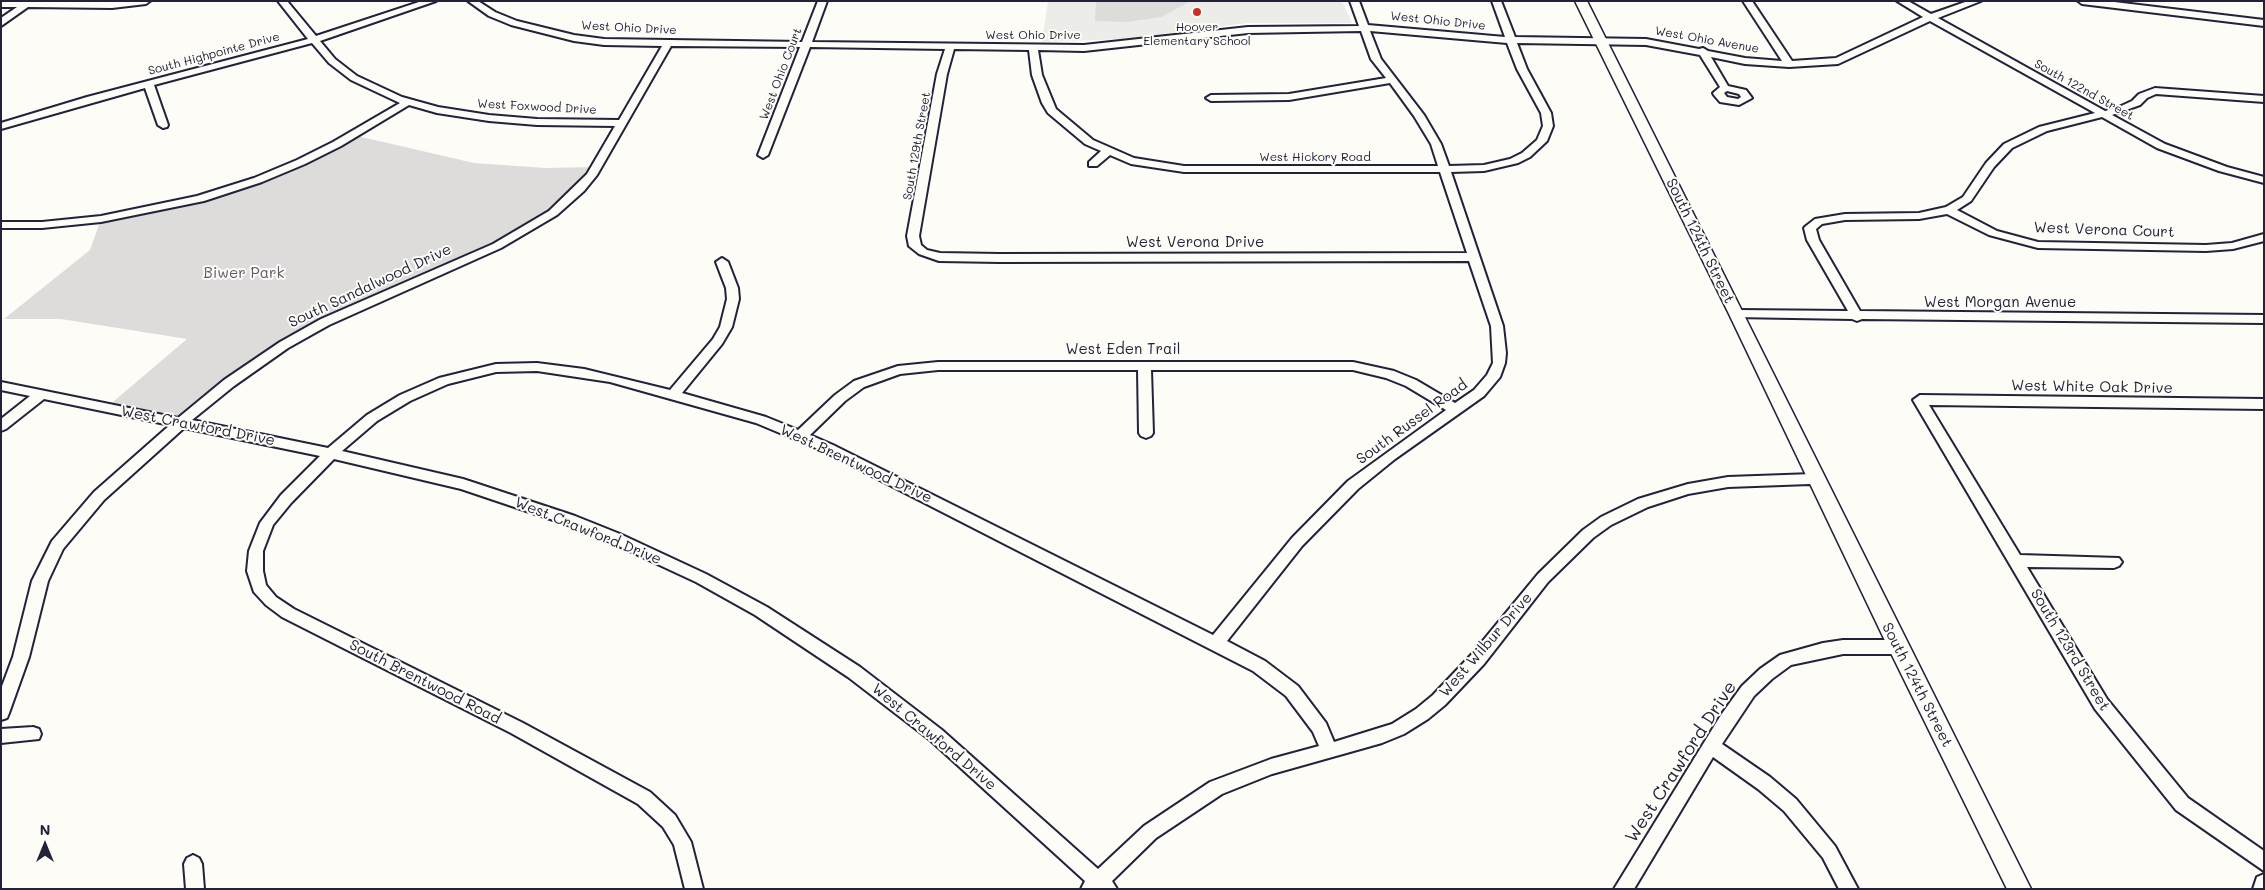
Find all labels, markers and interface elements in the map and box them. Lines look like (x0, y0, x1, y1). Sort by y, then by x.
marker: Hoover Elementary School (1191, 6, 1203, 18)
street label: West Ohio Drive (1390, 9, 1486, 33)
street label: West Ohio Drive (581, 18, 677, 38)
place label: Hoover Elementary School (1143, 20, 1251, 48)
street label: West Ohio Avenue (1654, 24, 1760, 56)
street label: West Ohio Court (757, 26, 805, 122)
street label: West Ohio Drive (985, 28, 1081, 42)
street label: South Highpointe Drive (147, 30, 281, 78)
street label: South 122nd Street (2032, 57, 2136, 123)
street label: South 129th Street (900, 91, 934, 201)
street label: West Foxwood Drive (477, 97, 597, 117)
street label: West Hickory Road (1259, 150, 1371, 164)
street label: South 124th Street (1662, 176, 1738, 306)
street label: West Verona Court (2033, 219, 2175, 241)
street label: West Verona Drive (1126, 233, 1264, 251)
street label: South Sandalwood Drive (286, 240, 454, 332)
park label: Biwer Park (203, 264, 285, 282)
street label: West Morgan Avenue (1924, 293, 2076, 311)
street label: West Eden Trail (1065, 340, 1181, 358)
street label: South Russel Road (1353, 376, 1471, 468)
street label: West White Oak Drive (2011, 377, 2173, 397)
street label: West Crawford Drive (119, 402, 277, 450)
street label: West Brentwood Drive (777, 421, 935, 507)
street label: West Crawford Drive (512, 493, 664, 569)
street label: South 123rd Street (2027, 586, 2113, 714)
street label: West Wilbur Drive (1436, 589, 1536, 701)
street label: South 124th Street (1878, 620, 1956, 750)
street label: South Brentwood Road (346, 636, 504, 728)
street label: West Crawford Drive (1621, 677, 1741, 847)
street label: West Crawford Drive (868, 680, 1000, 794)
north arrow (20, 820, 70, 870)
text: N (40, 820, 50, 839)

